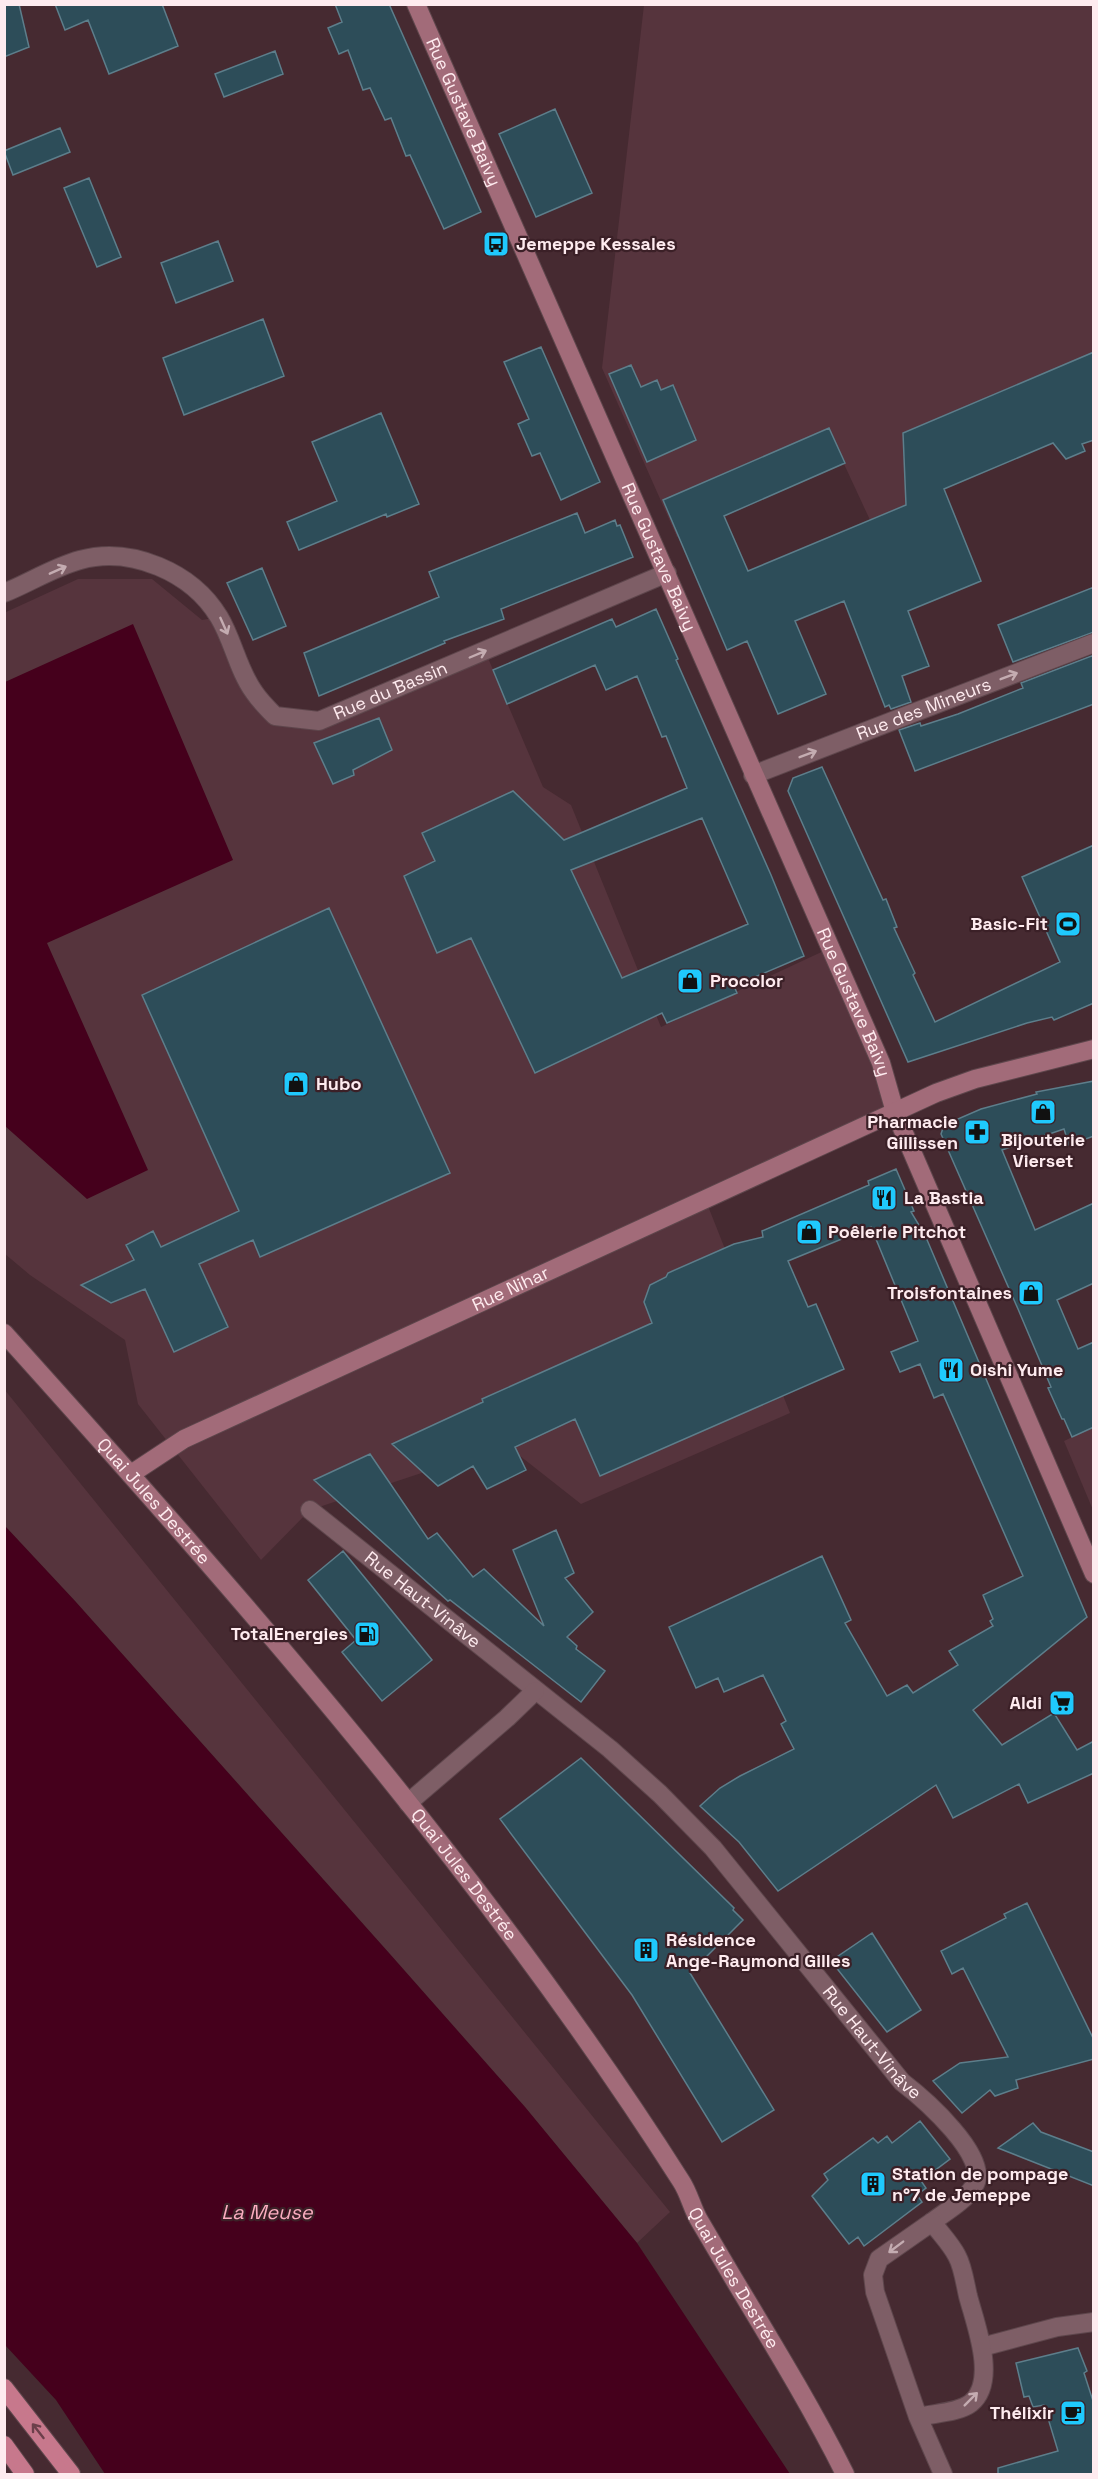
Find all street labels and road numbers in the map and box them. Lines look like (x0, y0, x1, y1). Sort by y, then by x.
street label: Rue Gustave Baivy (421, 34, 507, 190)
street label: Rue Gustave Baivy (617, 479, 702, 635)
street label: Rue du Bassin (330, 656, 451, 725)
street label: Rue des Mineurs (853, 672, 994, 745)
street label: Rue Gustave Baivy (812, 924, 896, 1079)
street label: Rue Nihar (468, 1261, 553, 1316)
street label: Quai Jules Destrée (92, 1433, 216, 1569)
street label: Rue Haut-Vinâve (360, 1546, 486, 1653)
street label: Quai Jules Destrée (406, 1804, 523, 1945)
street label: Rue Haut-Vinâve (818, 1981, 926, 2104)
street label: Quai Jules Destrée (683, 2203, 785, 2353)

